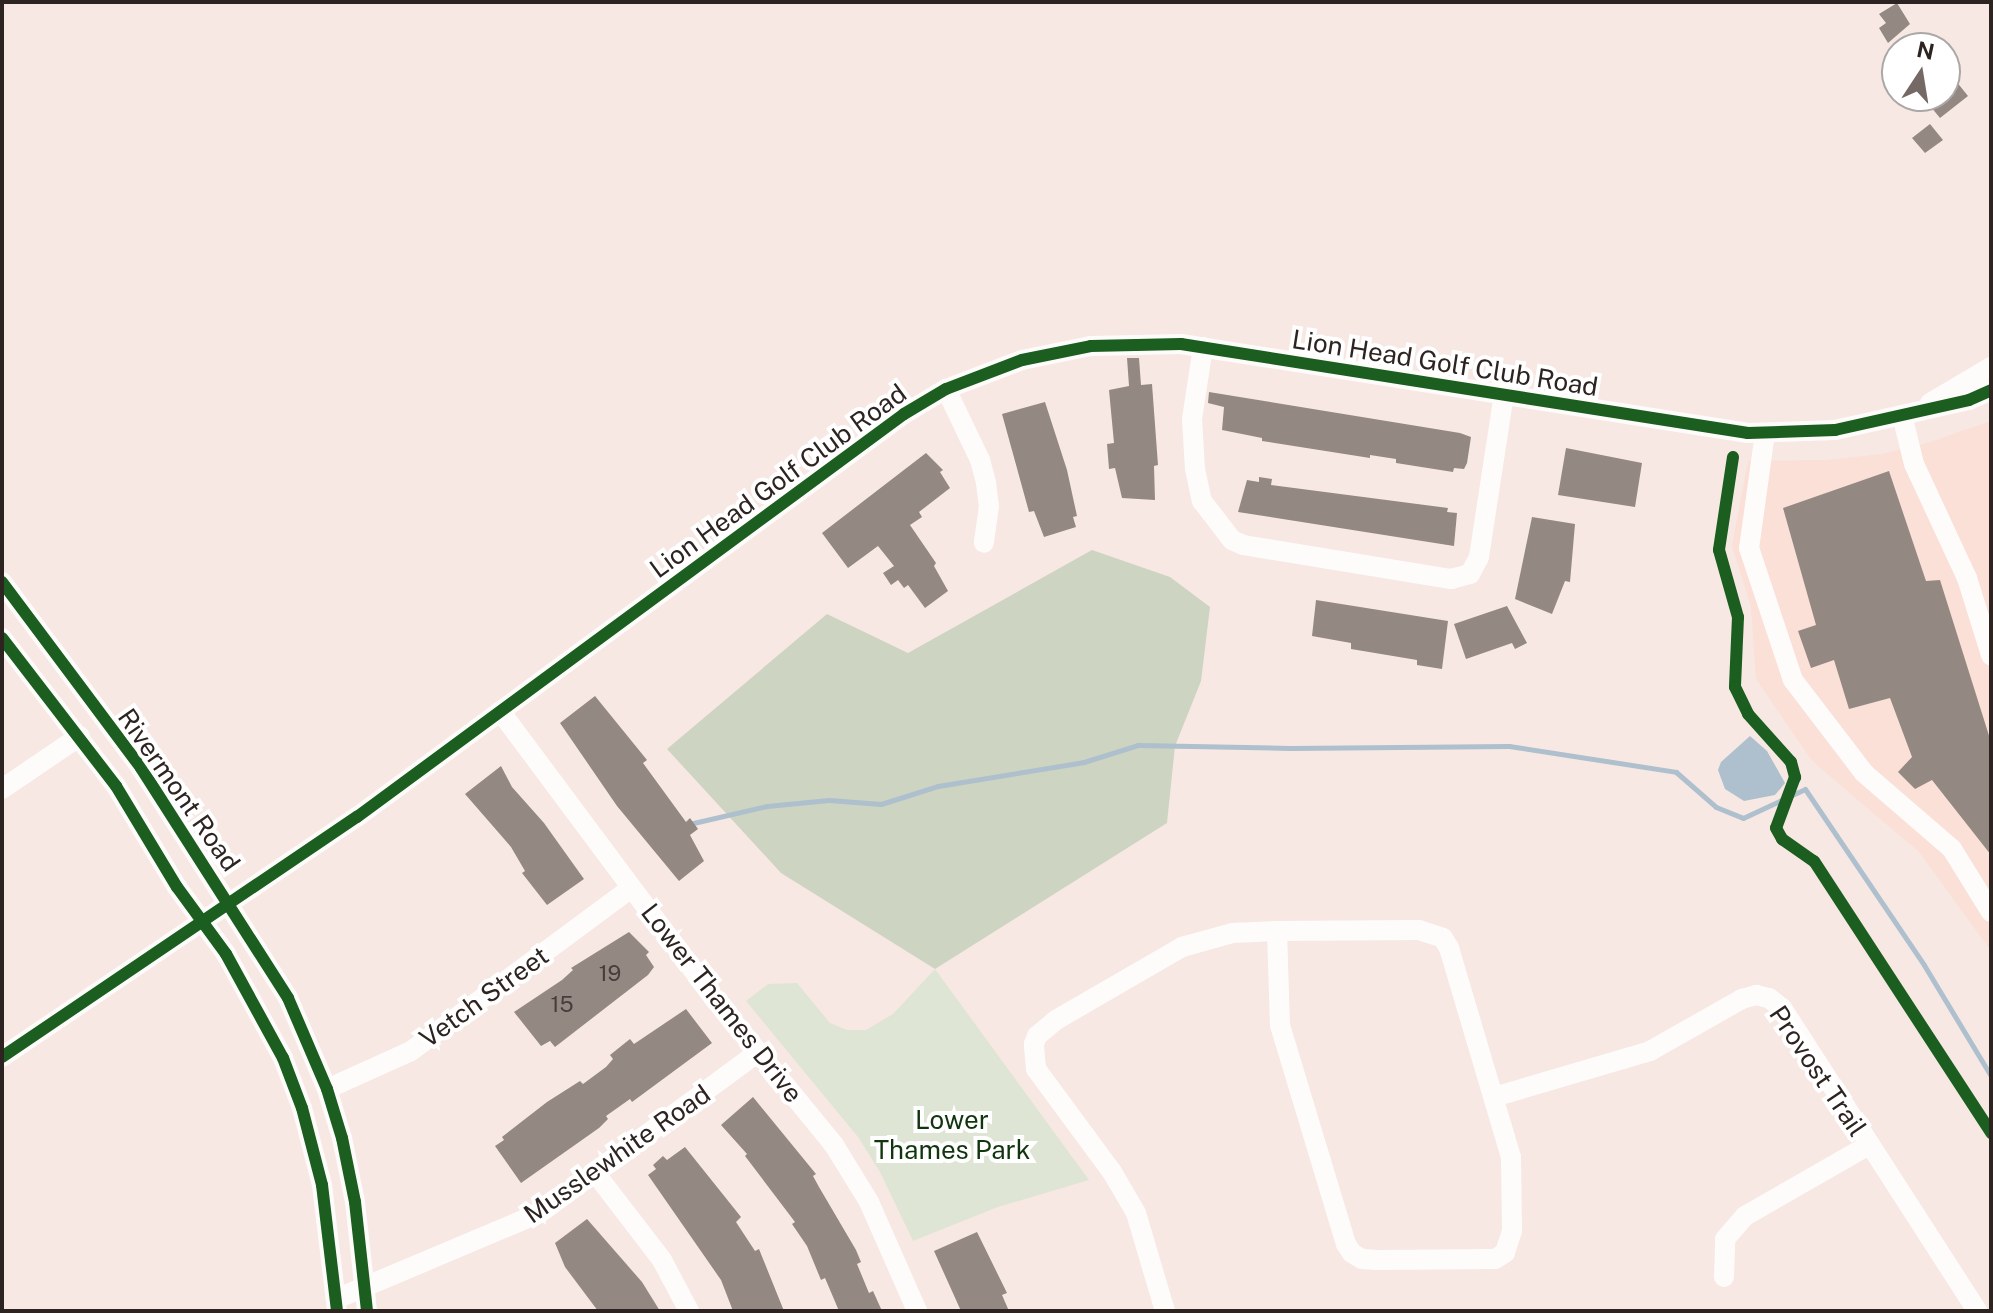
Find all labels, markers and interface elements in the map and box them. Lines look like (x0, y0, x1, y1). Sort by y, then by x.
north arrow (1881, 32, 1961, 112)
text: N (1914, 36, 1937, 65)
street label: Lion Head Golf Club Road (1290, 323, 1600, 403)
street label: Lion Head Golf Club Road (644, 377, 912, 585)
street label: Rivermont Road (111, 703, 247, 877)
street label: Lower Thames Drive (635, 897, 809, 1109)
street label: Vetch Street (414, 940, 554, 1054)
house number: 19 (599, 961, 621, 987)
house number: 15 (550, 992, 574, 1018)
street label: Provost Trail (1763, 1000, 1873, 1142)
street label: Musslewhite Road (518, 1078, 716, 1230)
park label: Lower Thames Park (874, 1104, 1030, 1166)

